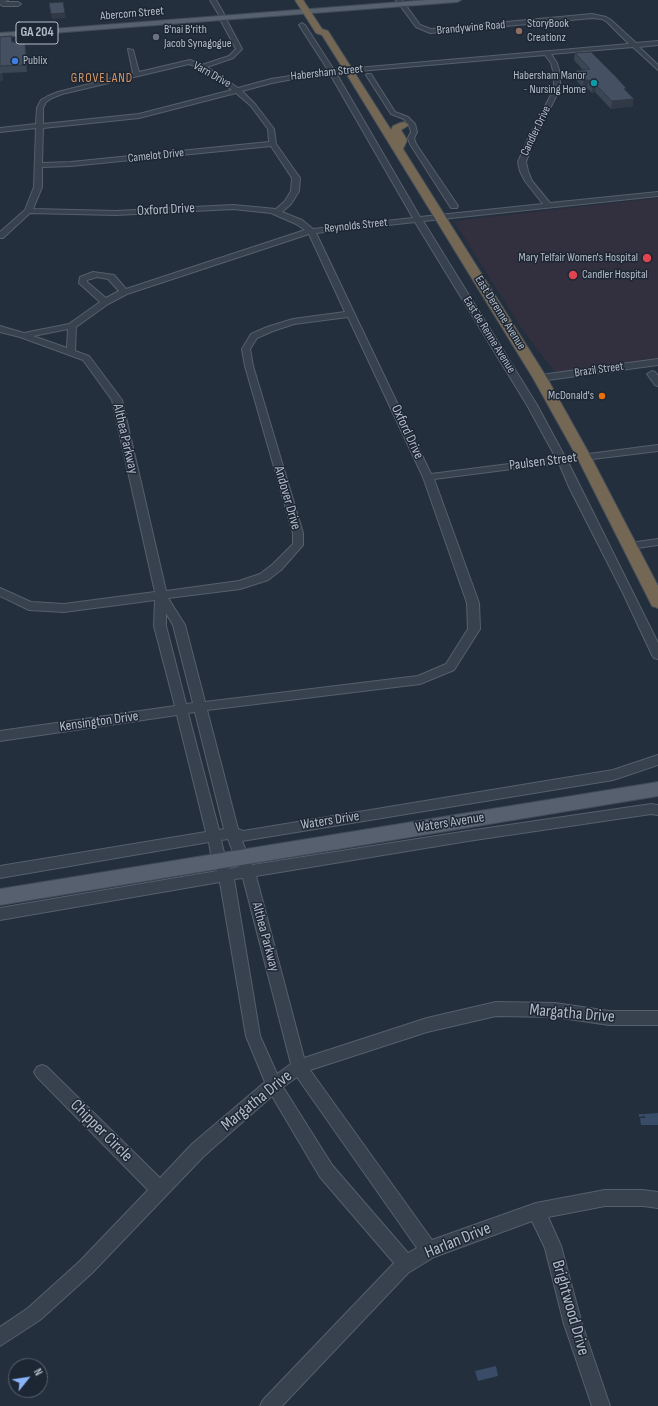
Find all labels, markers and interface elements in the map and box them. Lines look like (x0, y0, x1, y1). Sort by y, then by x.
street label: Abercorn Street (100, 4, 164, 24)
place label: StoryBook Creationz (527, 17, 569, 45)
street label: Brandywine Road (436, 18, 506, 38)
road number: GA 204 (16, 22, 58, 44)
place label: B'nai B'rith Jacob Synagogue (164, 23, 231, 51)
marker: StoryBook Creationz (514, 26, 524, 36)
marker: B'nai B'rith Jacob Synagogue (151, 32, 161, 42)
place label: Publix (23, 54, 47, 68)
marker: Publix (10, 56, 20, 66)
street label: Varn Drive (191, 59, 233, 91)
street label: Habersham Street (290, 62, 364, 84)
place label: Habersham Manor - Nursing Home (513, 69, 586, 97)
district label: GROVELAND (71, 71, 133, 87)
marker: Habersham Manor - Nursing Home (589, 78, 599, 88)
street label: Candler Drive (518, 104, 554, 158)
street label: Camelot Drive (127, 146, 185, 166)
street label: Oxford Drive (137, 200, 195, 220)
street label: Reynolds Street (324, 216, 388, 236)
place label: Mary Telfair Women's Hospital (519, 251, 638, 265)
marker: Mary Telfair Women's Hospital (641, 252, 653, 264)
place label: Candler Hospital (582, 268, 648, 282)
marker: Candler Hospital (567, 269, 579, 281)
street label: East Derenne Avenue (472, 273, 528, 353)
street label: East de Renne Avenue (460, 294, 518, 376)
street label: Brazil Street (574, 359, 624, 381)
place label: McDonald's (548, 389, 594, 403)
marker: McDonald's (597, 391, 607, 401)
street label: Althea Parkway (109, 402, 141, 476)
street label: Oxford Drive (387, 402, 427, 462)
street label: Paulsen Street (508, 450, 578, 474)
street label: Andover Drive (270, 464, 304, 532)
street label: Kensington Drive (58, 708, 140, 736)
street label: Waters Drive (299, 808, 361, 834)
street label: Waters Avenue (415, 809, 485, 837)
street label: Althea Parkway (248, 900, 282, 974)
street label: Margatha Drive (528, 1000, 616, 1028)
street label: Margatha Drive (217, 1066, 297, 1136)
street label: Chipper Circle (66, 1096, 136, 1166)
street label: Harlan Drive (422, 1219, 494, 1263)
street label: Brightwood Drive (547, 1258, 593, 1358)
north arrow (8, 1358, 48, 1398)
text: N (31, 1366, 45, 1378)

